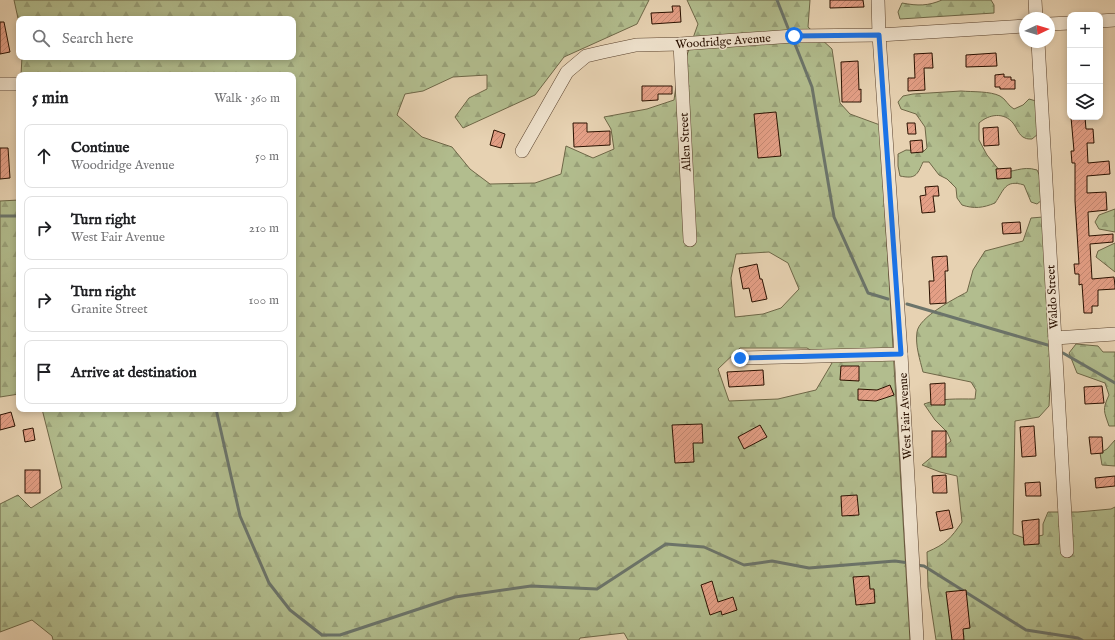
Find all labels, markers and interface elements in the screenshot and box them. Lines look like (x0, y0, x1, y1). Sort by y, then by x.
north arrow (1019, 12, 1055, 48)
map controls (1067, 12, 1103, 120)
button: + (1067, 12, 1103, 48)
search box (16, 16, 296, 60)
icon: search (30, 27, 52, 49)
route start (785, 27, 803, 45)
text: Search here (62, 29, 133, 48)
street label: Woodridge Avenue (675, 31, 772, 52)
button: − (1067, 48, 1103, 84)
button: layers (1067, 84, 1103, 120)
text: 5 min (32, 88, 69, 109)
text: Walk · 360 m (214, 90, 280, 107)
street label: Allen Street (676, 112, 695, 173)
text: Continue (71, 138, 129, 157)
icon: ahead (33, 145, 55, 167)
text: 50 m (255, 148, 279, 165)
text: Woodridge Avenue (71, 157, 174, 174)
text: Turn right (71, 210, 136, 229)
icon: right (33, 217, 55, 239)
text: 210 m (249, 220, 279, 237)
text: West Fair Avenue (71, 229, 165, 246)
street label: Waldo Street (1043, 264, 1062, 330)
text: Turn right (71, 282, 136, 301)
icon: right (33, 289, 55, 311)
text: 100 m (249, 292, 279, 309)
text: Granite Street (71, 301, 148, 318)
route end (731, 349, 749, 367)
icon: arrive (33, 361, 55, 383)
text: Arrive at destination (71, 363, 197, 382)
street label: West Fair Avenue (896, 372, 915, 460)

